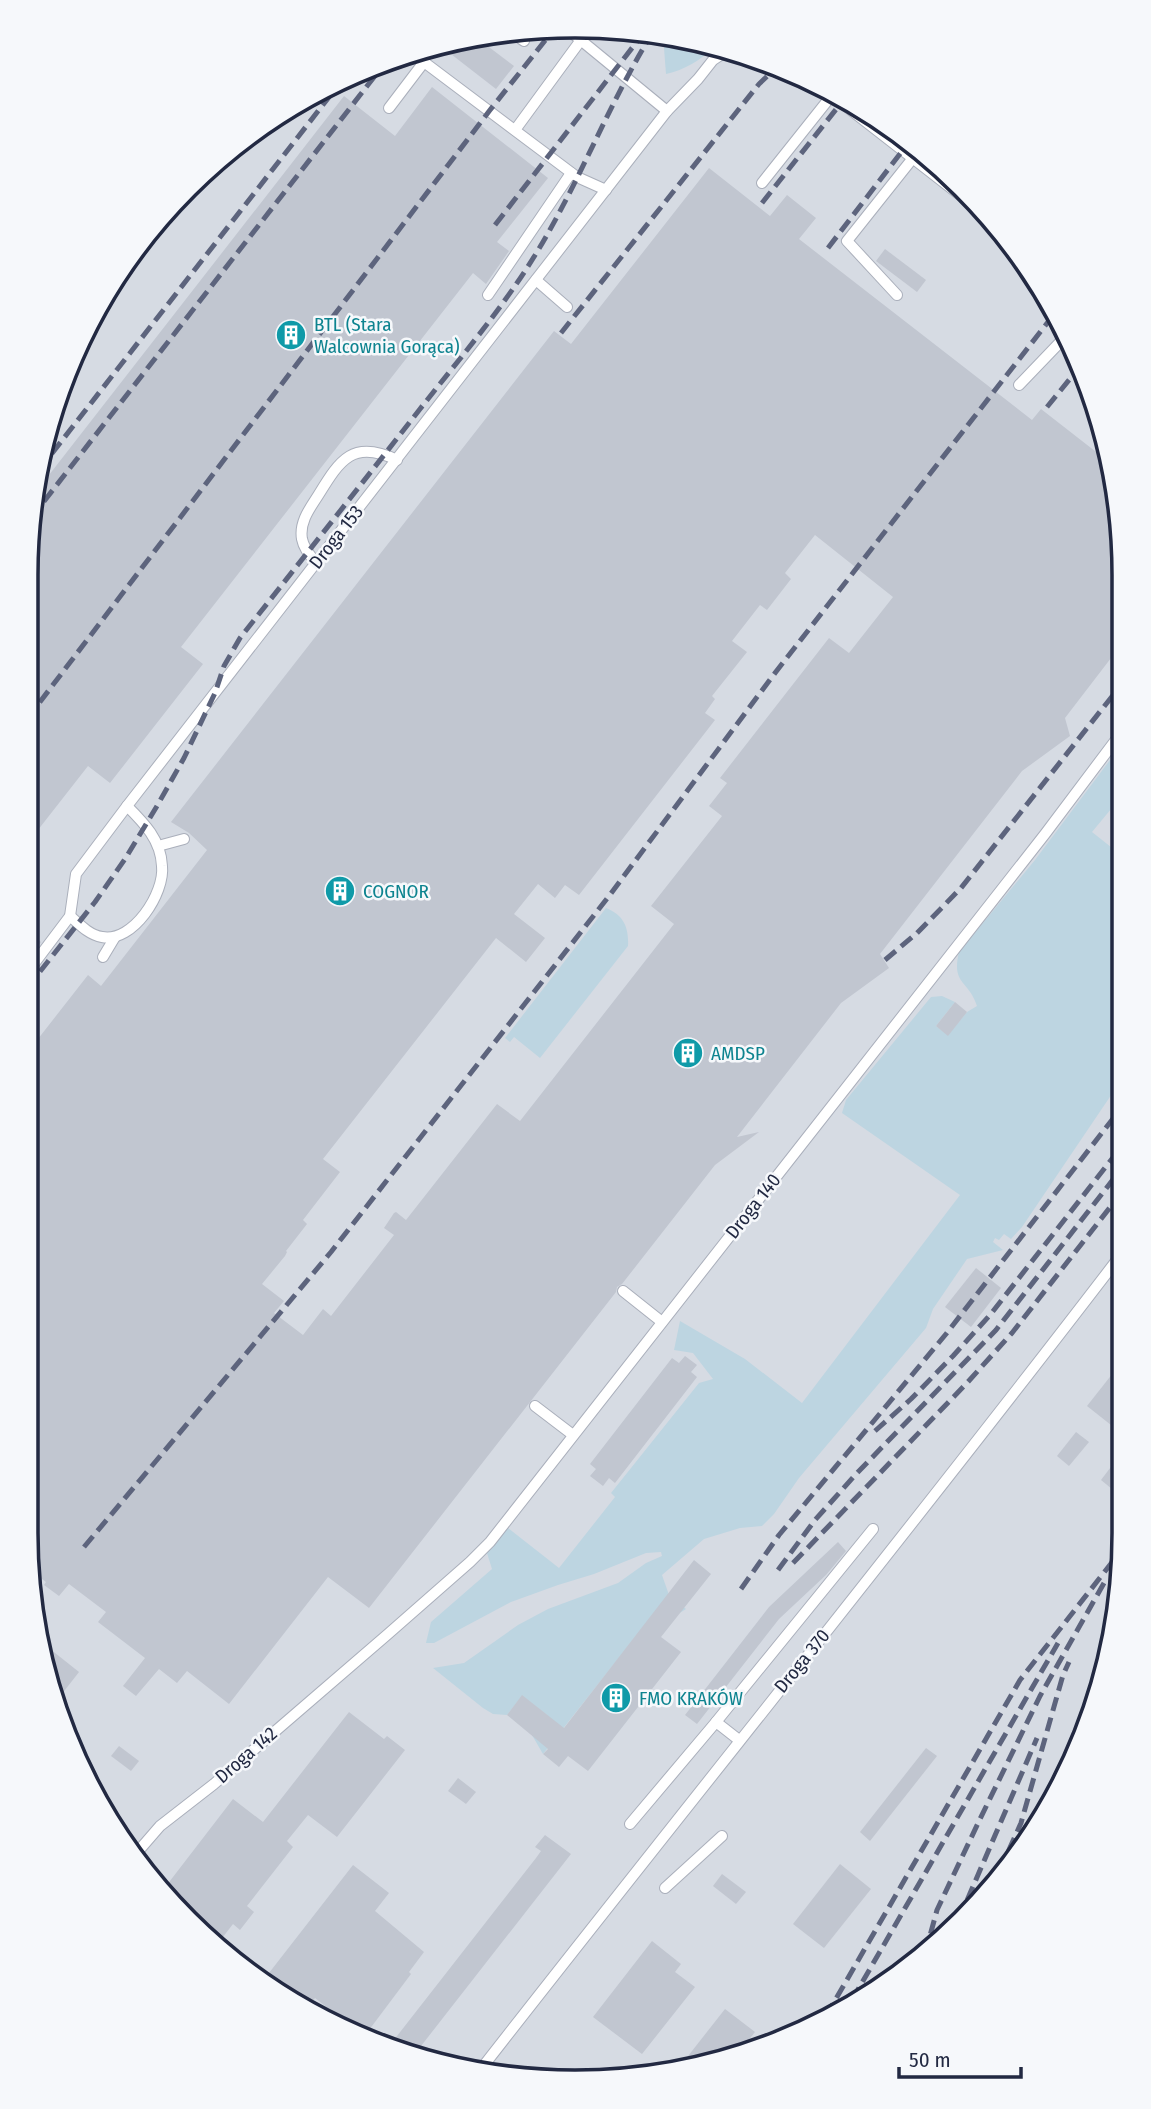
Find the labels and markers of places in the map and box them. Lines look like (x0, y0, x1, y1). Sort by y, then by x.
place label: BTL (Stara Walcownia Gorąca) (314, 313, 460, 358)
building icon: BTL (Stara Walcownia Gorąca) (274, 318, 308, 352)
building icon: COGNOR (323, 874, 357, 908)
place label: COGNOR (363, 880, 429, 903)
building icon: AMDSP (671, 1036, 705, 1070)
place label: AMDSP (711, 1042, 765, 1065)
building icon: FMO KRAKÓW (599, 1681, 633, 1715)
place label: FMO KRAKÓW (639, 1687, 743, 1710)

